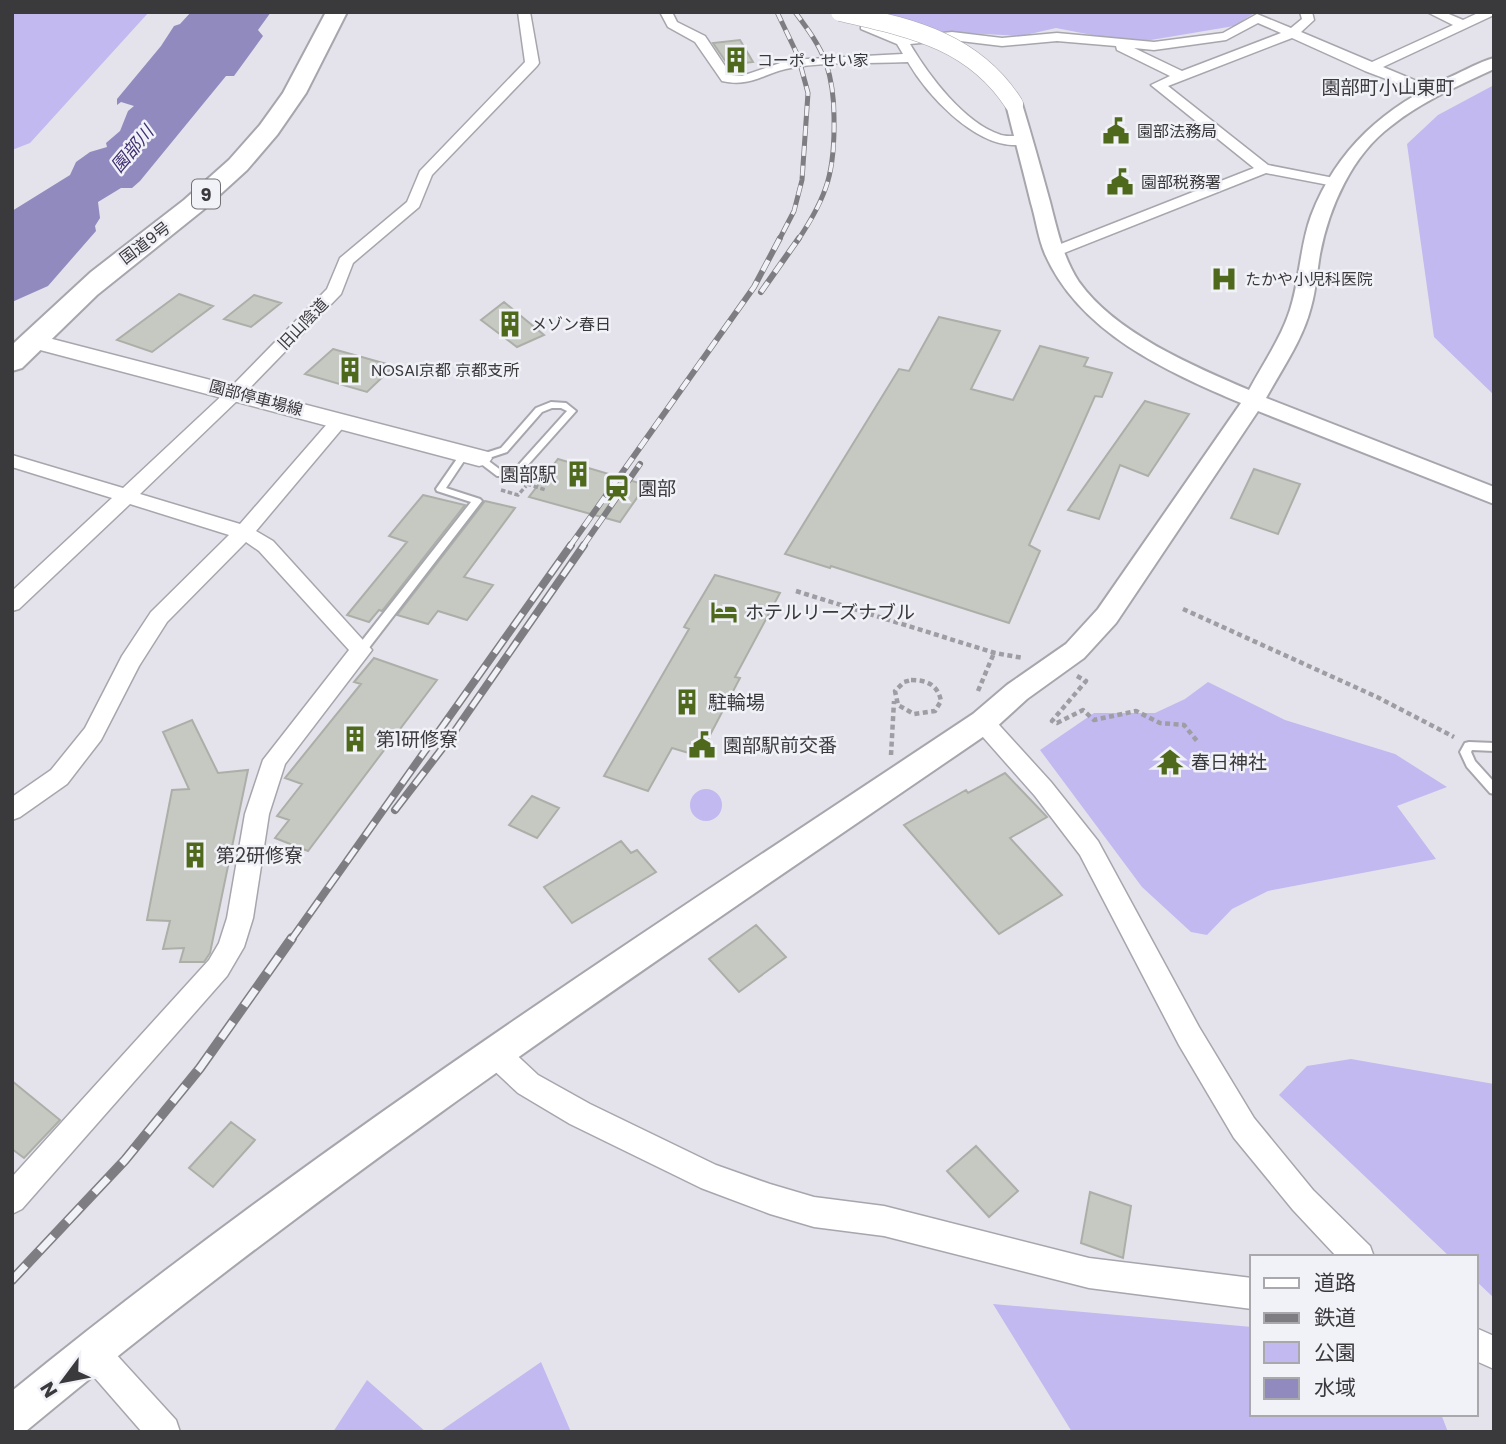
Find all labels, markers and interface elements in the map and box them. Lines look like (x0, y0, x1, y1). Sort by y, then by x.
building icon: コーポ・せい家 (721, 45, 751, 75)
place label: コーポ・せい家 (757, 49, 869, 72)
district label: 園部町小山東町 (1321, 74, 1455, 101)
public building icon: 園部法務局 (1101, 116, 1131, 146)
water label: 園部川 (105, 119, 160, 178)
place label: 園部法務局 (1137, 120, 1217, 143)
public building icon: 園部税務署 (1105, 167, 1135, 197)
place label: 園部税務署 (1141, 171, 1221, 194)
road number: 9 (192, 180, 220, 209)
street label: 国道9号 (115, 216, 175, 270)
hospital icon: たかや小児科医院 (1209, 264, 1239, 294)
place label: たかや小児科医院 (1245, 268, 1373, 291)
street label: 旧山陰道 (272, 293, 334, 355)
building icon: メゾン春日 (495, 309, 525, 339)
place label: メゾン春日 (531, 313, 611, 336)
building icon: NOSAI京都 京都支所 (335, 355, 365, 385)
place label: NOSAI京都 京都支所 (371, 359, 519, 382)
street label: 園部停車場線 (207, 374, 305, 422)
building icon: 園部駅 (563, 459, 593, 489)
place label: 園部駅 (500, 461, 557, 488)
station icon: 園部 (602, 473, 632, 503)
place label: 園部 (638, 475, 676, 502)
hotel icon: ホテルリーズナブル (709, 597, 739, 627)
place label: ホテルリーズナブル (745, 599, 915, 626)
building icon: 駐輪場 (672, 687, 702, 717)
place label: 駐輪場 (708, 689, 765, 716)
building icon: 第1研修寮 (340, 724, 370, 754)
place label: 第1研修寮 (376, 726, 458, 753)
public building icon: 園部駅前交番 (687, 730, 717, 760)
place label: 園部駅前交番 (723, 732, 837, 759)
temple icon: 春日神社 (1155, 747, 1185, 777)
place label: 春日神社 (1191, 749, 1267, 776)
building icon: 第2研修寮 (180, 840, 210, 870)
place label: 第2研修寮 (216, 842, 303, 869)
legend (1250, 1255, 1478, 1416)
text: 道路 (1314, 1268, 1356, 1297)
text: 鉄道 (1314, 1303, 1356, 1332)
text: 公園 (1314, 1338, 1356, 1367)
north arrow (28, 1346, 98, 1416)
text: 水域 (1314, 1373, 1356, 1402)
text: N (34, 1377, 64, 1403)

